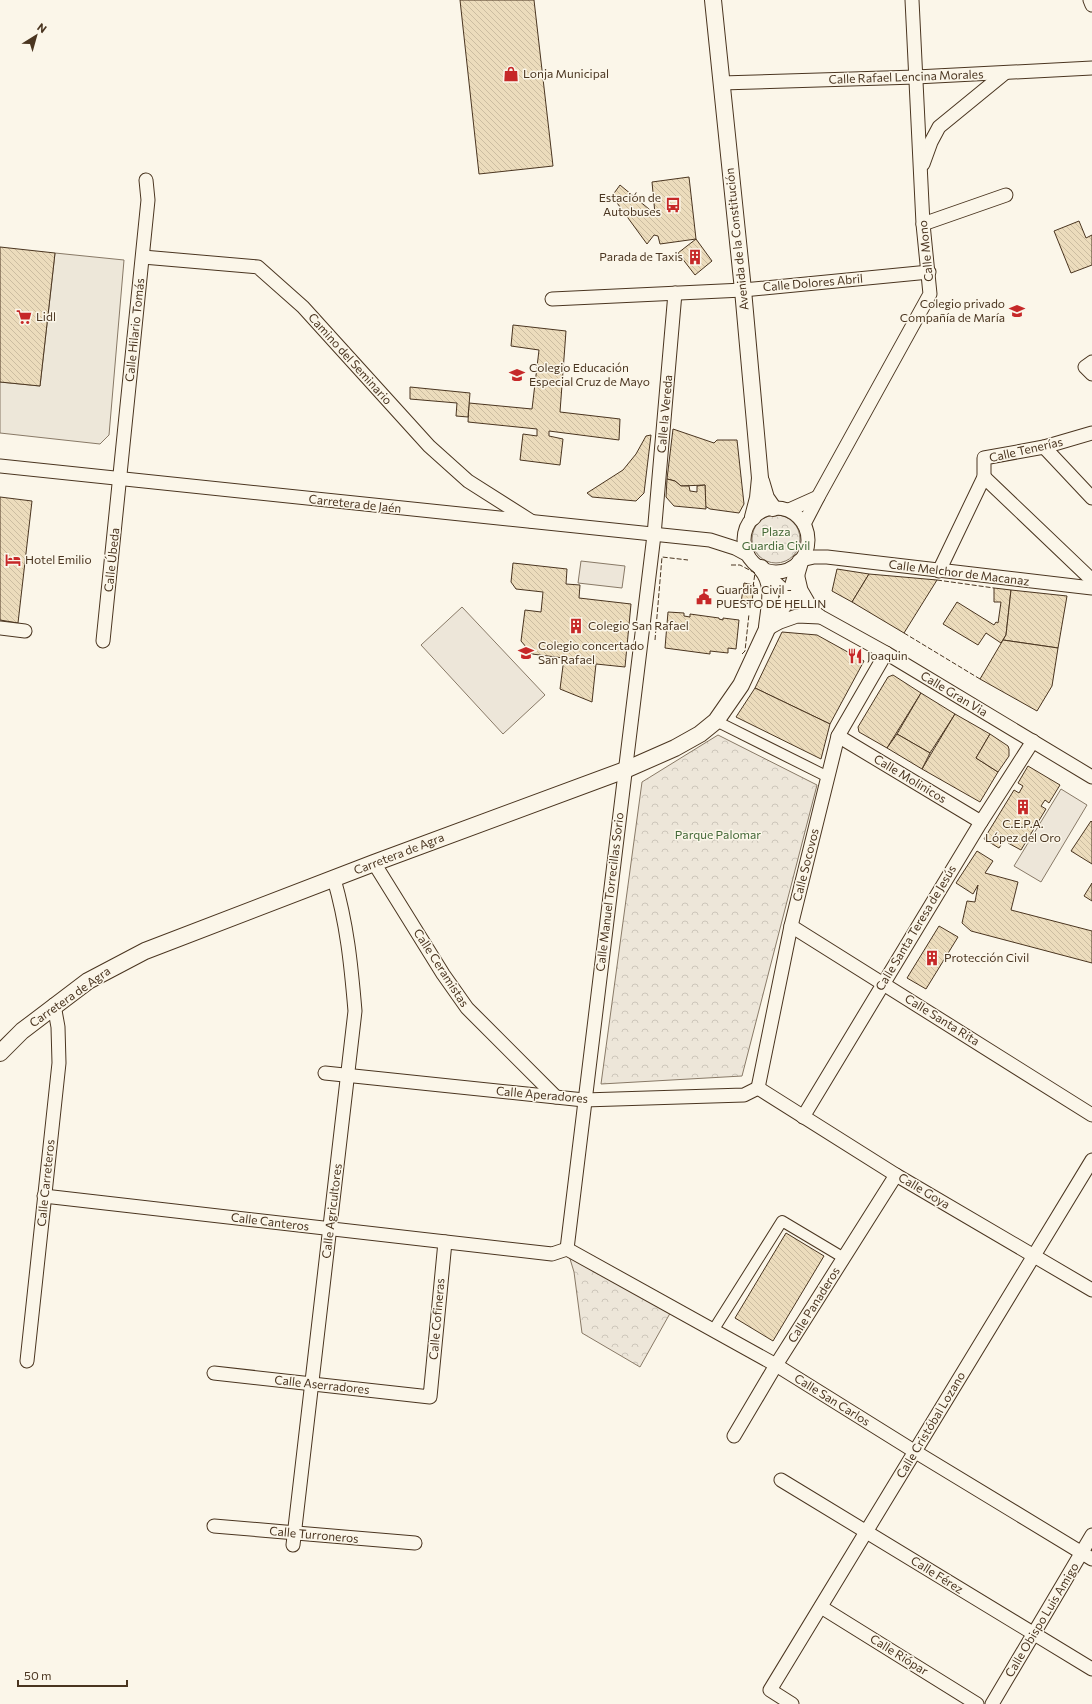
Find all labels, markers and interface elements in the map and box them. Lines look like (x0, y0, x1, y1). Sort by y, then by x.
north arrow (16, 16, 56, 56)
text: N (35, 20, 50, 35)
shop icon: Lonja Municipal (502, 65, 520, 83)
place label: Lonja Municipal (523, 66, 609, 80)
street label: Calle Rafael Lencina Morales (828, 66, 984, 86)
street label: Avenida de la Constitución (722, 167, 750, 311)
place label: Estación de Autobuses (599, 190, 661, 218)
bus stop icon: Estación de Autobuses (664, 196, 682, 214)
street label: Calle Mono (915, 220, 935, 283)
building icon: Parada de Taxis (686, 248, 704, 266)
place label: Parada de Taxis (599, 249, 683, 263)
street label: Calle Dolores Abril (762, 271, 864, 293)
street label: Calle Hilario Tomás (122, 277, 146, 382)
place label: Colegio privado Compañía de María (900, 296, 1005, 324)
school or university icon: Colegio privado Compañía de María (1008, 302, 1026, 320)
supermarket icon: Lidl (15, 308, 33, 326)
place label: Lidl (36, 309, 56, 323)
street label: Camino del Seminario (306, 310, 395, 407)
place label: Colegio Educación Especial Cruz de Mayo (529, 360, 650, 388)
school or university icon: Colegio Educación Especial Cruz de Mayo (508, 366, 526, 384)
street label: Calle la Vereda (654, 374, 674, 454)
street label: Calle Tenerías (988, 434, 1064, 464)
street label: Carretera de Jaén (308, 491, 402, 516)
park label: Plaza Guardia Civil (742, 524, 810, 552)
street label: Calle Úbeda (101, 527, 121, 593)
hotel icon: Hotel Emilio (4, 551, 22, 569)
place label: Hotel Emilio (25, 552, 92, 566)
street label: Calle Melchor de Macanaz (888, 556, 1030, 588)
place label: Guardia Civil - PUESTO DE HELLIN (716, 582, 826, 610)
public building icon: Guardia Civil - PUESTO DE HELLIN (695, 588, 713, 606)
building icon: Colegio San Rafael (567, 617, 585, 635)
place label: Colegio San Rafael (588, 618, 689, 632)
place label: Colegio concertado San Rafael (538, 638, 644, 666)
school or university icon: Colegio concertado San Rafael (517, 644, 535, 662)
restaurant icon: Joaquin (846, 647, 864, 665)
place label: Joaquin (867, 648, 908, 663)
street label: Calle Gran Via (918, 668, 991, 719)
street label: Calle Molinicos (872, 751, 949, 805)
building icon: C.E.P.A. López del Oro (1014, 798, 1032, 816)
street label: Calle Manuel Torrecillas Sorio (592, 812, 626, 972)
place label: C.E.P.A. López del Oro (985, 816, 1061, 844)
park label: Parque Palomar (675, 827, 761, 841)
street label: Calle Socovos (789, 827, 821, 903)
street label: Carretera de Agra (352, 829, 446, 877)
street label: Calle Santa Teresa de Jesús (872, 862, 959, 993)
street label: Calle Ceramistas (411, 926, 472, 1009)
building icon: Protección Civil (923, 949, 941, 967)
place label: Protección Civil (944, 950, 1029, 964)
street label: Carretera de Agra (26, 963, 113, 1029)
street label: Calle Santa Rita (903, 991, 982, 1048)
street label: Calle Aperadores (495, 1083, 589, 1105)
street label: Calle Carreteros (33, 1139, 57, 1227)
street label: Calle Agricultores (318, 1163, 344, 1259)
street label: Calle Goya (896, 1169, 953, 1211)
street label: Calle Canteros (230, 1209, 310, 1233)
street label: Calle Panaderos (784, 1264, 842, 1345)
street label: Calle Cofineras (425, 1277, 447, 1360)
street label: Calle Cristóbal Lozano (893, 1369, 968, 1480)
street label: Calle San Carlos (792, 1370, 873, 1428)
street label: Calle Aserradores (274, 1372, 370, 1396)
street label: Calle Turroneros (269, 1523, 359, 1545)
street label: Calle Férez (909, 1553, 966, 1596)
street label: Calle Obispo Luis Amigo (1001, 1560, 1081, 1679)
street label: Calle Riópar (868, 1631, 931, 1678)
scale bar (18, 1662, 127, 1688)
text: 50 m (24, 1668, 52, 1682)

